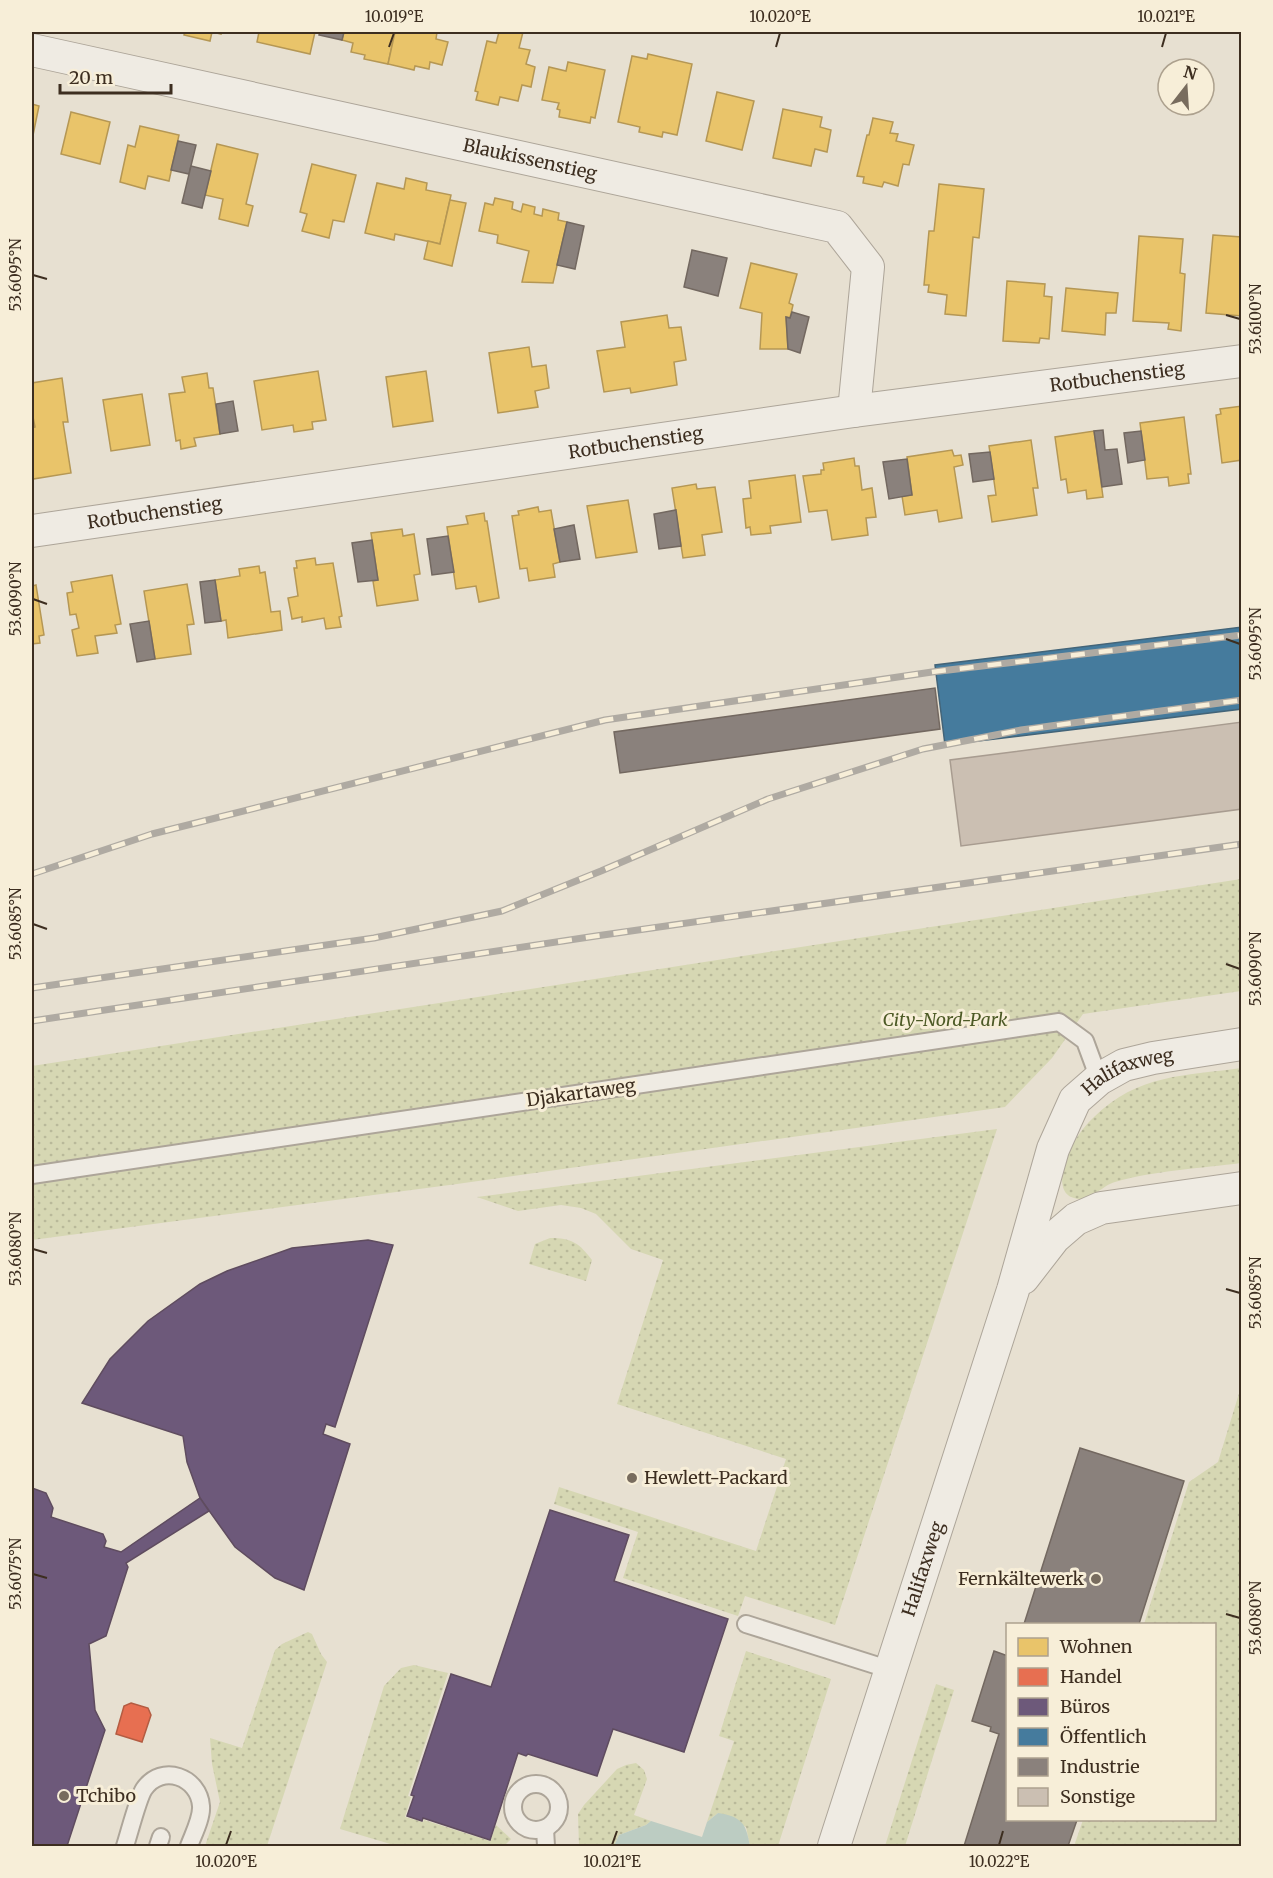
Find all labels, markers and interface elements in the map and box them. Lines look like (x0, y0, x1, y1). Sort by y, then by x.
text: 10.019°E (365, 7, 424, 26)
text: 10.020°E (749, 7, 811, 26)
text: 10.021°E (1137, 7, 1195, 26)
scale bar (60, 57, 171, 95)
north arrow (1156, 57, 1216, 117)
text: N (1181, 61, 1200, 84)
text: 20 m (69, 66, 113, 89)
street label: Blaukissenstieg (461, 133, 599, 185)
text: 53.6095°N (6, 238, 25, 312)
text: 53.6100°N (1246, 283, 1265, 354)
street label: Rotbuchenstieg (1048, 356, 1186, 397)
street label: Rotbuchenstieg (567, 421, 705, 464)
street label: Rotbuchenstieg (86, 491, 224, 534)
text: 53.6090°N (6, 561, 25, 636)
text: 53.6095°N (1246, 607, 1265, 681)
text: 53.6085°N (6, 887, 25, 960)
text: 53.6090°N (1246, 931, 1265, 1006)
park label: City-Nord-Park (882, 1008, 1008, 1031)
street label: Halifaxweg (1076, 1043, 1175, 1100)
street label: Djakartaweg (525, 1073, 637, 1112)
text: 53.6080°N (6, 1211, 25, 1286)
text: 53.6085°N (1246, 1256, 1265, 1329)
place label: Hewlett-Packard (644, 1466, 788, 1489)
marker: Hewlett-Packard (625, 1471, 639, 1485)
street label: Halifaxweg (897, 1518, 949, 1619)
text: 53.6075°N (6, 1538, 25, 1610)
place label: Fernkältewerk (958, 1567, 1085, 1590)
marker: Fernkältewerk (1089, 1572, 1103, 1586)
text: 53.6080°N (1246, 1580, 1265, 1655)
legend (1006, 1623, 1216, 1821)
text: Wohnen (1059, 1635, 1133, 1658)
text: Handel (1060, 1665, 1122, 1688)
text: Büros (1060, 1695, 1110, 1718)
text: Öffentlich (1060, 1725, 1147, 1748)
text: Industrie (1060, 1755, 1140, 1778)
place label: Tchibo (76, 1784, 136, 1807)
text: Sonstige (1060, 1785, 1135, 1808)
marker: Tchibo (57, 1789, 71, 1803)
text: 10.020°E (195, 1852, 257, 1871)
text: 10.021°E (583, 1852, 641, 1871)
text: 10.022°E (969, 1852, 1030, 1871)

